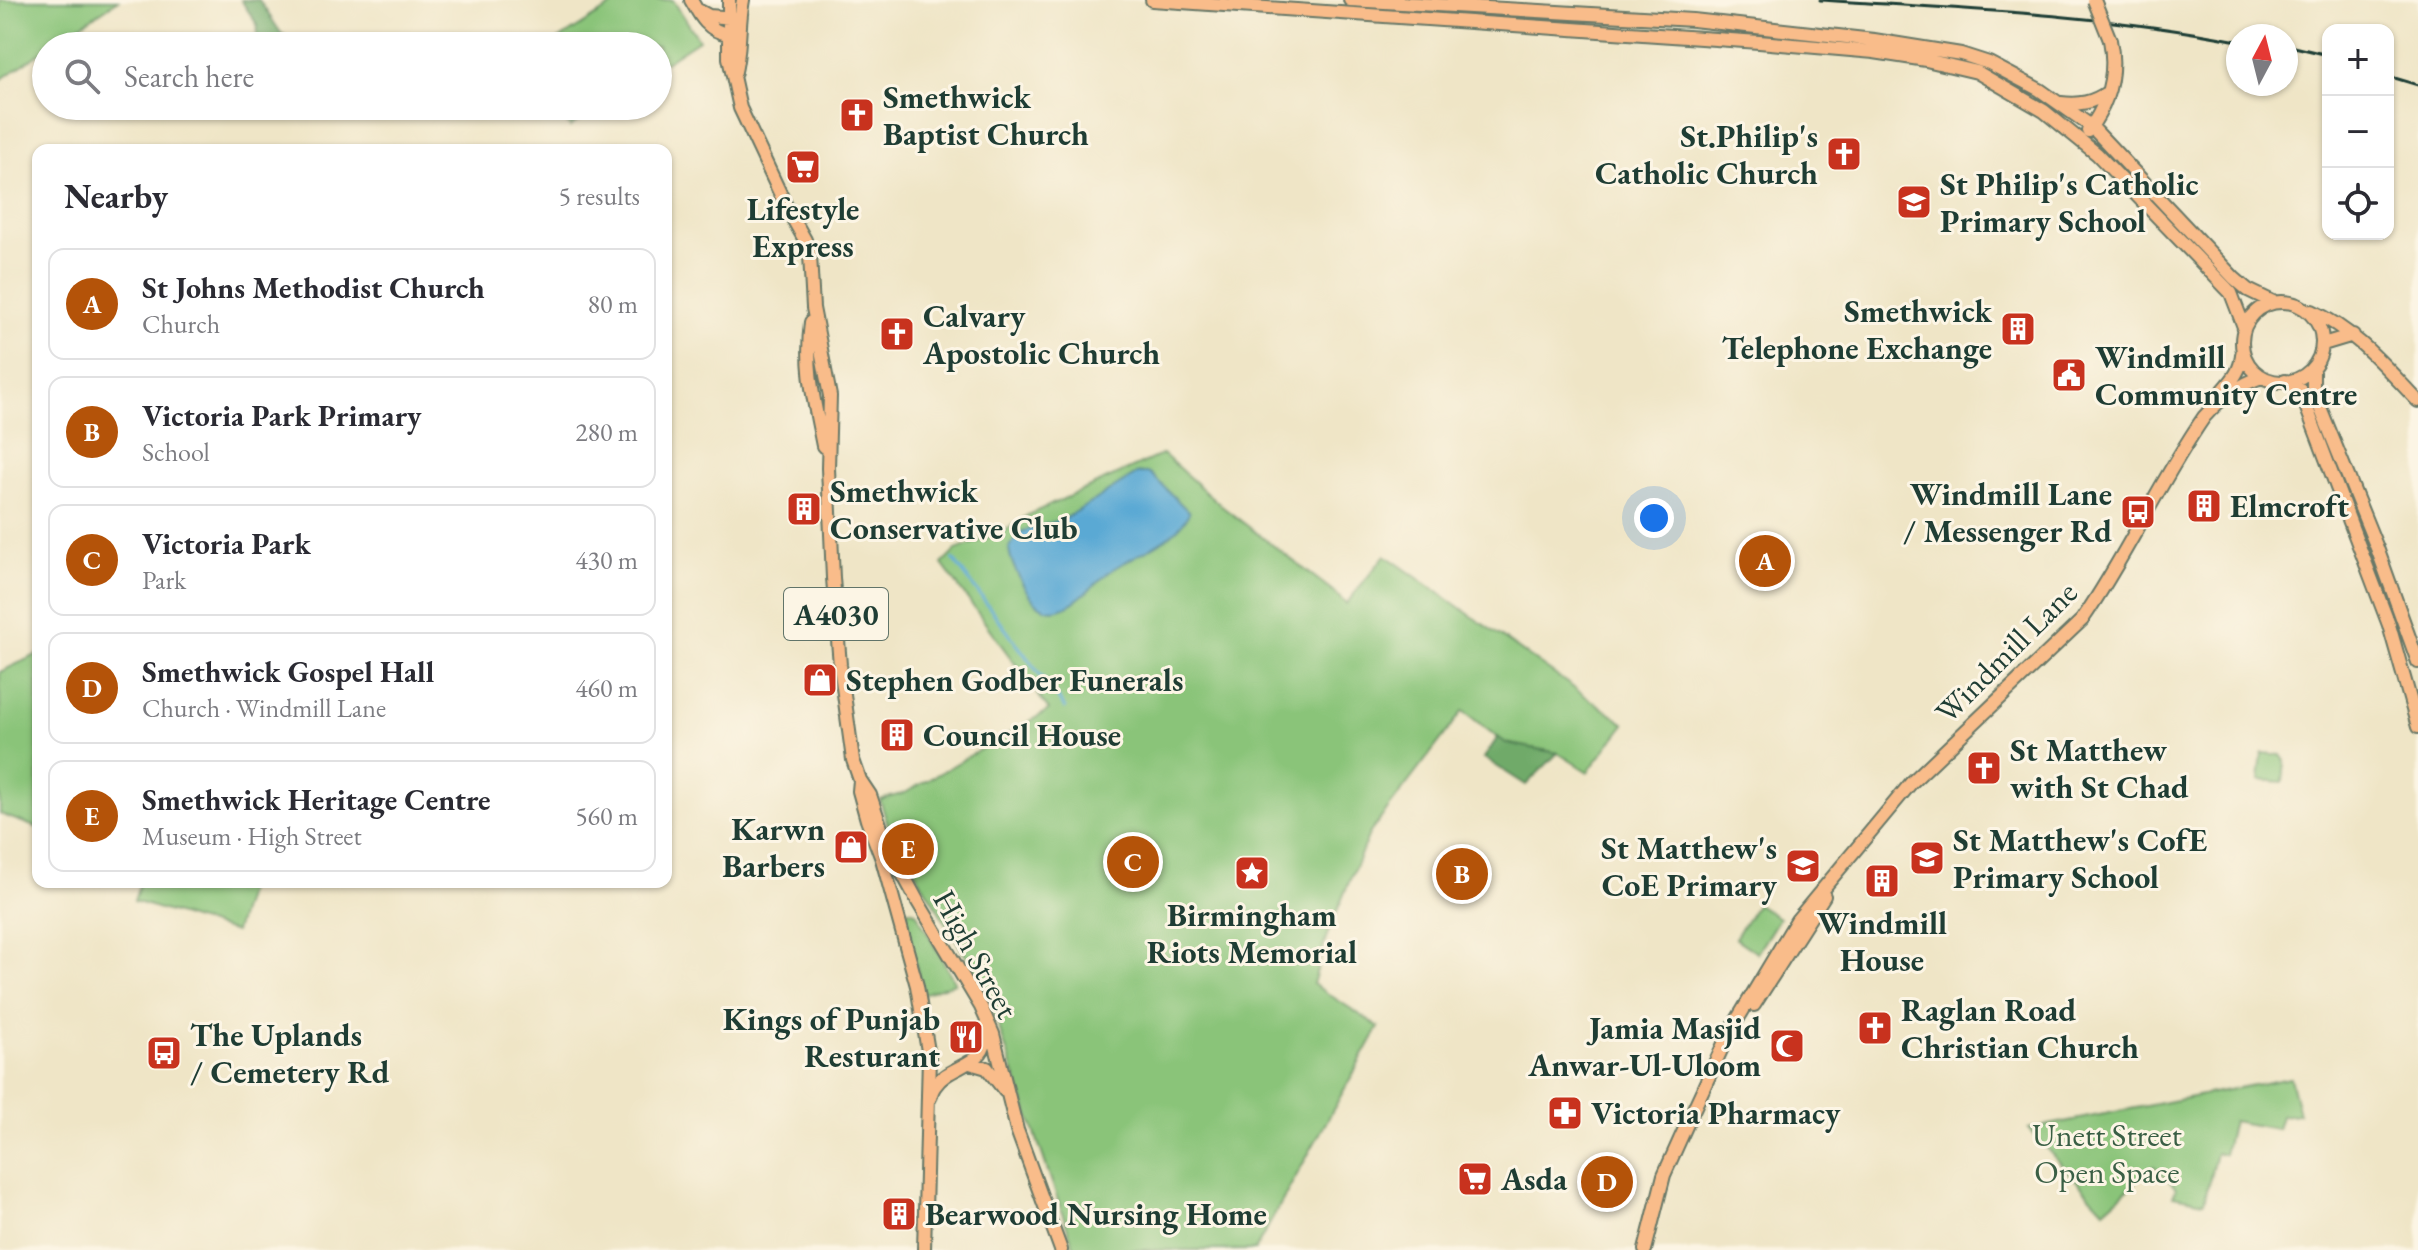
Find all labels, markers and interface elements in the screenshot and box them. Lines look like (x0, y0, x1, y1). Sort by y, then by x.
north arrow (2226, 24, 2298, 96)
map controls (2322, 24, 2394, 240)
button: + (2322, 24, 2394, 96)
search box (32, 32, 672, 120)
icon: search (60, 54, 104, 98)
text: Search here (124, 57, 254, 96)
place label: Smethwick Baptist Church (883, 76, 1089, 155)
church icon: Smethwick Baptist Church (838, 96, 876, 134)
button: − (2322, 96, 2394, 168)
place label: St.Philip's Catholic Church (1595, 115, 1818, 194)
church icon: St.Philip's Catholic Church (1825, 135, 1863, 173)
supermarket icon: Lifestyle Express (784, 148, 822, 186)
place label: St Philip's Catholic Primary School (1940, 163, 2199, 242)
button: locate (2322, 168, 2394, 240)
text: Nearby (64, 174, 168, 218)
text: 5 results (559, 179, 640, 213)
school or university icon: St Philip's Catholic Primary School (1895, 183, 1933, 221)
place label: Lifestyle Express (747, 188, 859, 267)
text: St Johns Methodist Church (142, 268, 485, 307)
text: A (83, 287, 101, 321)
text: 80 m (588, 287, 638, 321)
place label: Smethwick Telephone Exchange (1722, 290, 1993, 369)
place label: Calvary Apostolic Church (922, 295, 1160, 374)
text: Church (142, 307, 220, 341)
building icon: Smethwick Telephone Exchange (1999, 310, 2037, 348)
church icon: Calvary Apostolic Church (878, 315, 916, 353)
place label: Windmill Community Centre (2095, 336, 2357, 415)
public building icon: Windmill Community Centre (2050, 356, 2088, 394)
text: Victoria Park Primary (142, 396, 422, 435)
text: B (84, 415, 100, 449)
text: 280 m (575, 415, 638, 449)
text: School (142, 435, 210, 469)
place label: Smethwick Conservative Club (830, 470, 1078, 549)
place label: Windmill Lane / Messenger Rd (1903, 473, 2112, 552)
place label: Elmcroft (2230, 485, 2349, 527)
building icon: Elmcroft (2185, 487, 2223, 525)
building icon: Smethwick Conservative Club (785, 490, 823, 528)
bus stop icon: Windmill Lane / Messenger Rd (2119, 493, 2157, 531)
your location (1634, 498, 1674, 538)
text: Victoria Park (142, 524, 311, 563)
pin: A (1739, 531, 1791, 591)
text: C (83, 543, 101, 577)
text: 430 m (575, 543, 638, 577)
text: Park (142, 563, 186, 597)
street label: Windmill Lane (1926, 572, 2086, 732)
road number: A4030 (784, 588, 888, 640)
text: Smethwick Gospel Hall (142, 652, 434, 691)
place label: Stephen Godber Funerals (846, 659, 1184, 701)
shop icon: Stephen Godber Funerals (801, 661, 839, 699)
text: D (82, 671, 102, 705)
text: 460 m (575, 671, 638, 705)
text: Church · Windmill Lane (142, 691, 386, 725)
place label: Council House (923, 714, 1121, 756)
building icon: Council House (878, 716, 916, 754)
place label: St Matthew with St Chad (2010, 729, 2189, 808)
church icon: St Matthew with St Chad (1965, 749, 2003, 787)
text: Smethwick Heritage Centre (142, 780, 490, 819)
text: E (85, 799, 99, 833)
text: 560 m (575, 799, 638, 833)
place label: Karwn Barbers (722, 808, 825, 887)
text: Museum · High Street (142, 819, 362, 853)
pin: E (882, 819, 934, 879)
place label: St Matthew's CofE Primary School (1953, 819, 2207, 898)
place label: St Matthew's CoE Primary (1601, 827, 1778, 906)
shop icon: Karwn Barbers (832, 828, 870, 866)
pin: C (1107, 832, 1159, 892)
school or university icon: St Matthew's CofE Primary School (1908, 839, 1946, 877)
pin: B (1436, 844, 1488, 904)
school or university icon: St Matthew's CoE Primary (1784, 847, 1822, 885)
place icon: Birmingham Riots Memorial (1233, 854, 1271, 892)
building icon: Windmill House (1863, 862, 1901, 900)
street label: High Street (923, 882, 1029, 1026)
place label: Birmingham Riots Memorial (1147, 894, 1357, 973)
place label: Windmill House (1817, 902, 1947, 981)
place label: Raglan Road Christian Church (1901, 989, 2139, 1068)
place label: Kings of Punjab Resturant (723, 998, 940, 1077)
place label: Jamia Masjid Anwar-Ul-Uloom (1527, 1007, 1761, 1086)
church icon: Raglan Road Christian Church (1856, 1009, 1894, 1047)
place label: The Uplands / Cemetery Rd (190, 1014, 390, 1093)
restaurant icon: Kings of Punjab Resturant (947, 1018, 985, 1056)
mosque icon: Jamia Masjid Anwar-Ul-Uloom (1768, 1027, 1806, 1065)
bus stop icon: The Uplands / Cemetery Rd (145, 1034, 183, 1072)
place label: Victoria Pharmacy (1591, 1092, 1841, 1134)
pharmacy icon: Victoria Pharmacy (1546, 1094, 1584, 1132)
park label: Unett Street Open Space (2032, 1114, 2182, 1193)
pin: D (1581, 1152, 1633, 1212)
place label: Asda (1500, 1158, 1568, 1200)
supermarket icon: Asda (1456, 1160, 1494, 1198)
place label: Bearwood Nursing Home (925, 1193, 1267, 1235)
building icon: Bearwood Nursing Home (880, 1195, 918, 1233)

